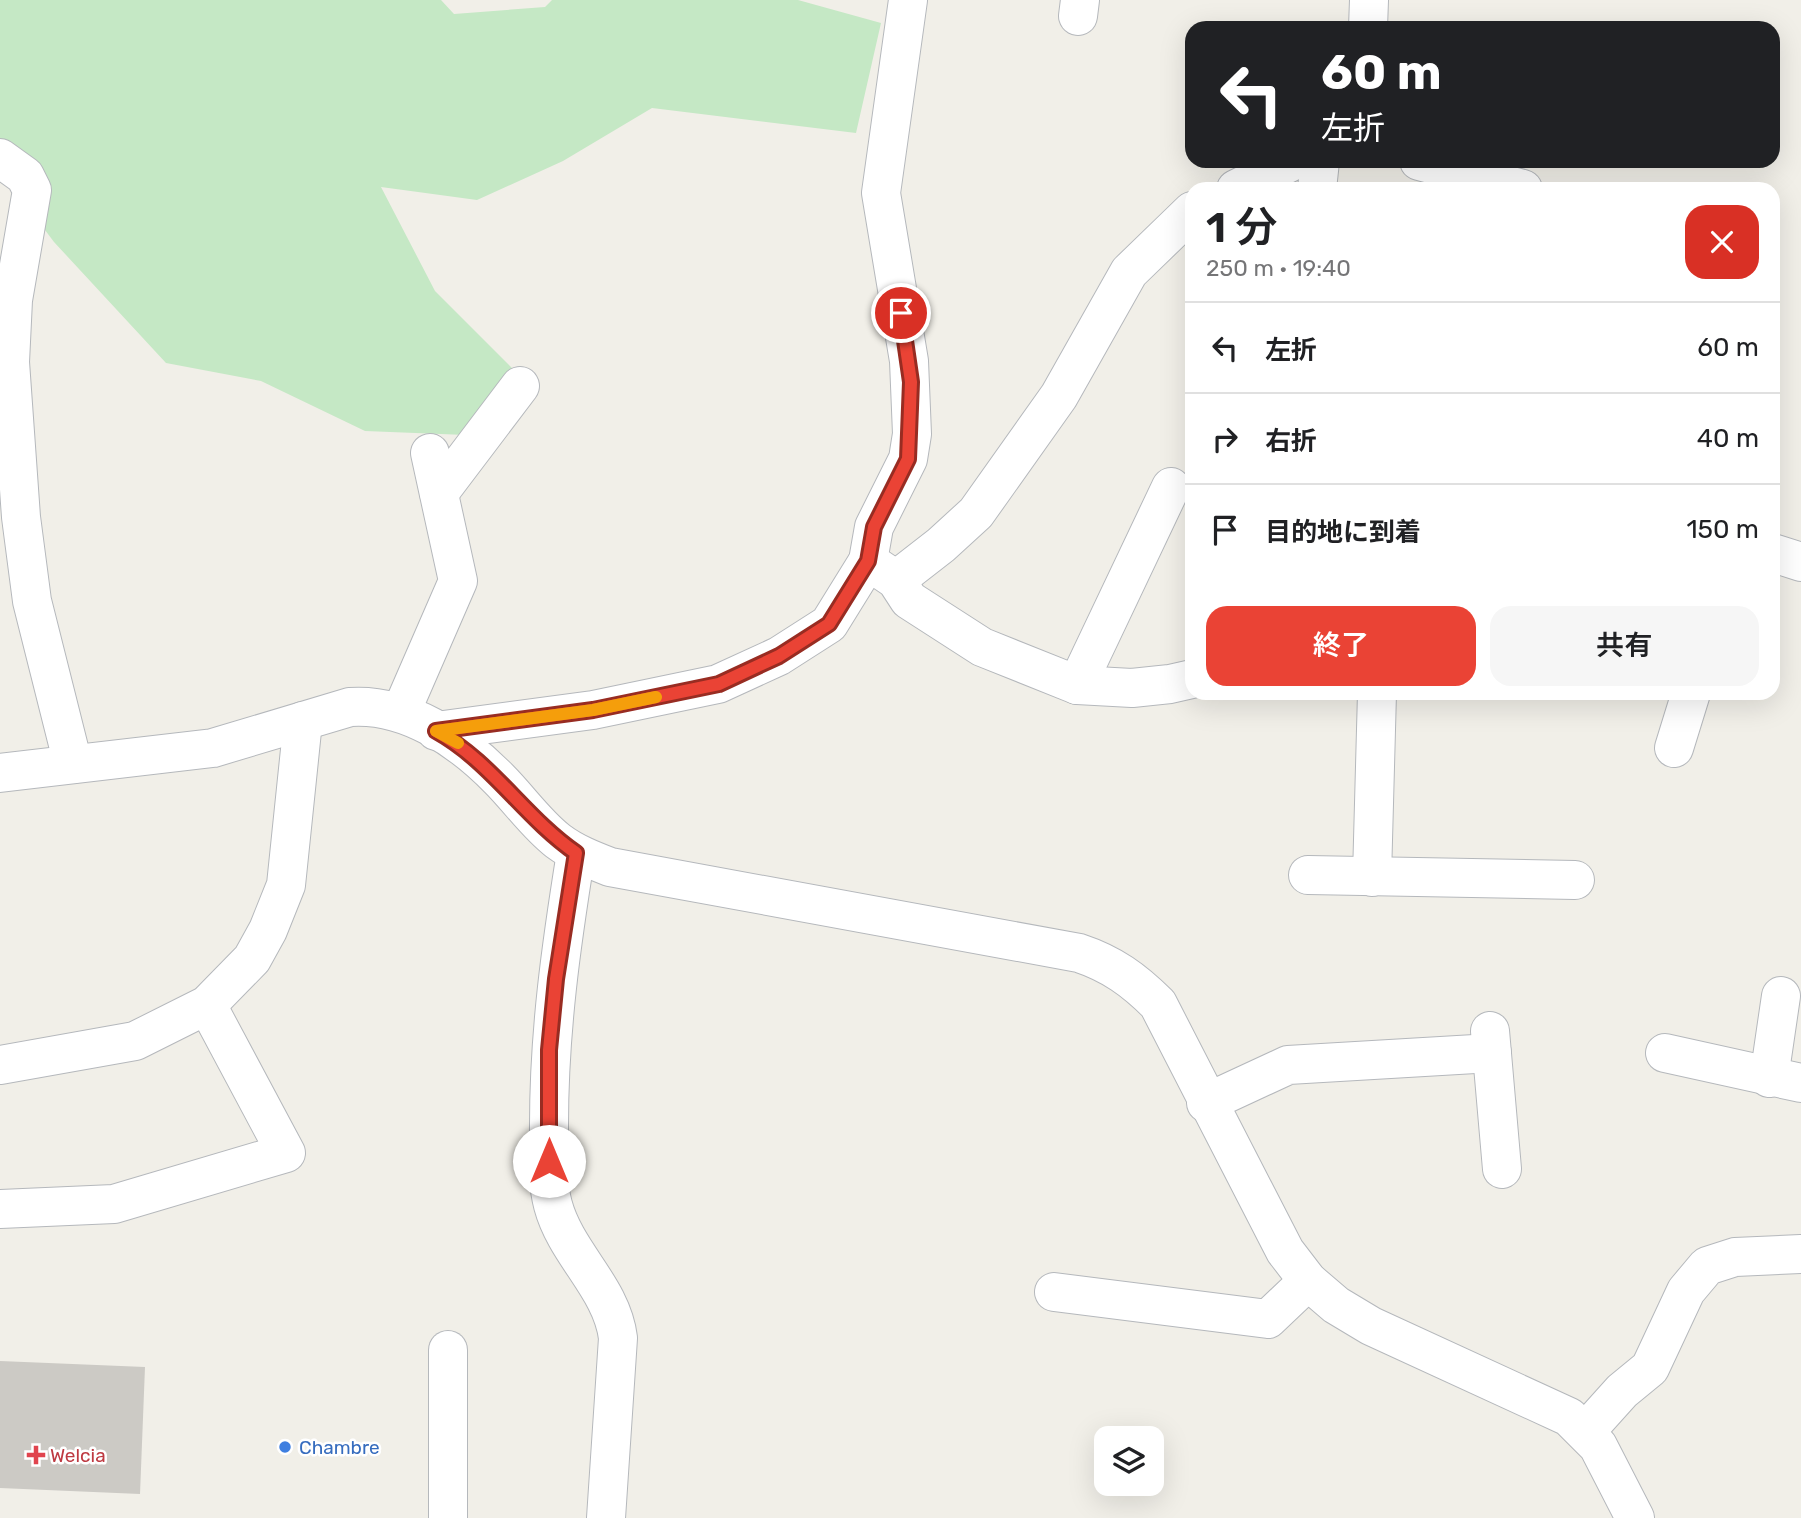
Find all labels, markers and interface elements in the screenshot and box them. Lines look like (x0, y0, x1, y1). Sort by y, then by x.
text: 60 m (1321, 43, 1442, 101)
icon: left (1206, 49, 1297, 140)
text: 左折 (1321, 109, 1385, 147)
text: 1 分 (1206, 203, 1277, 253)
button: close (1685, 205, 1759, 279)
text: 250 m · 19:40 (1206, 254, 1351, 282)
pin (871, 283, 931, 343)
icon: arrive (882, 294, 920, 332)
icon: left (1206, 329, 1244, 367)
text: 60 m (1697, 332, 1759, 363)
text: 左折 (1265, 335, 1317, 366)
icon: right (1206, 420, 1244, 458)
text: 40 m (1697, 423, 1759, 454)
text: 右折 (1265, 426, 1317, 457)
icon: arrive (1206, 511, 1244, 549)
text: 150 m (1686, 514, 1759, 545)
text: 目的地に到着 (1265, 517, 1421, 548)
button: 終了 (1206, 606, 1476, 686)
button: 共有 (1490, 606, 1759, 686)
position arrow (512, 1124, 586, 1198)
map controls (1094, 1426, 1164, 1496)
button: layers (1094, 1426, 1164, 1496)
place label: Chambre (299, 1436, 380, 1459)
marker: Chambre (277, 1439, 293, 1455)
place label: Welcia (50, 1444, 106, 1467)
marker: Welcia (28, 1447, 44, 1463)

